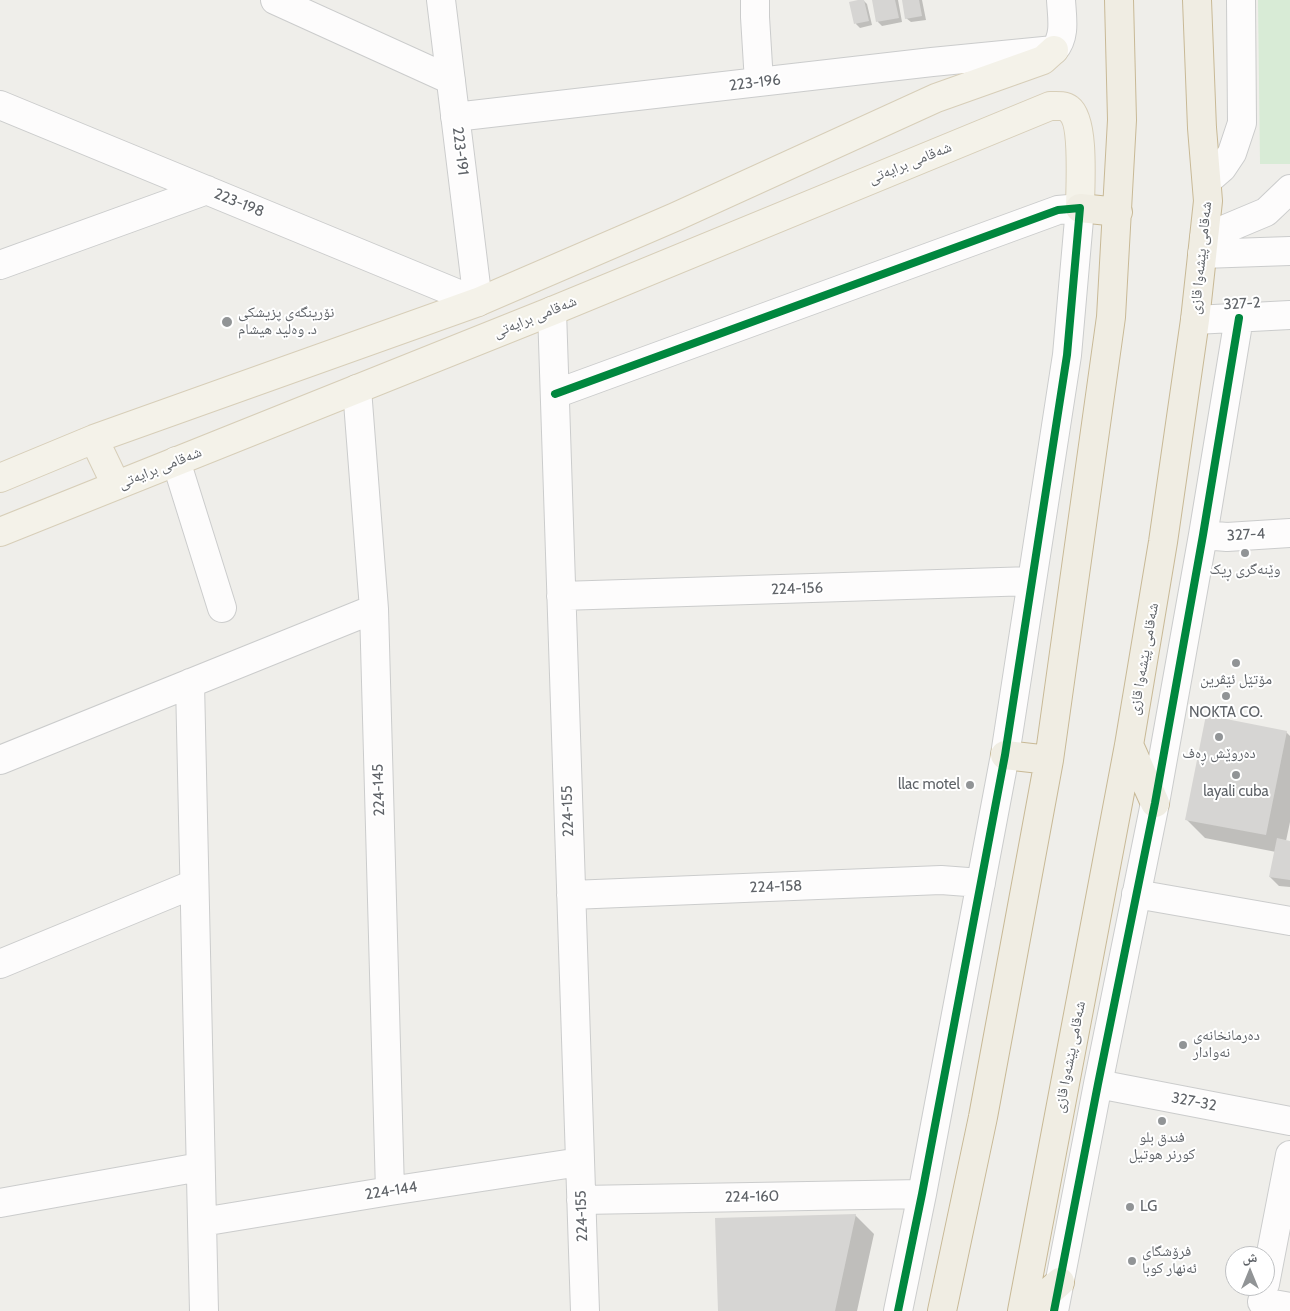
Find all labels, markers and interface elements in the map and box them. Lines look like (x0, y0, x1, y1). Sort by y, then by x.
street label: 223-196 (728, 71, 782, 95)
street label: 223-191 (448, 126, 472, 176)
street label: شەقامی برایەتی (866, 138, 954, 188)
street label: 223-198 (211, 185, 267, 221)
street label: شەقامی پێشەوا قازی (1186, 201, 1216, 315)
street label: شەقامی برایەتی (491, 292, 579, 342)
street label: 327-2 (1223, 294, 1261, 314)
place label: نۆرینگەی پزیشکی د. وەلید هیشام (238, 304, 334, 339)
marker: نۆرینگەی پزیشکی د. وەلید هیشام (220, 315, 234, 329)
street label: شەقامی برایەتی (116, 443, 204, 493)
street label: 327-4 (1226, 525, 1266, 545)
marker: وێنەگری ڕیک (1239, 547, 1251, 559)
place label: وێنەگری ڕیک (1210, 561, 1280, 579)
street label: 224-156 (771, 579, 823, 599)
street label: شەقامی پێشەوا قازی (1125, 601, 1163, 717)
marker: مۆتێل ئێڤرین (1230, 657, 1242, 669)
place label: مۆتێل ئێڤرین (1200, 671, 1272, 689)
marker: NOKTA CO. (1220, 690, 1232, 702)
place label: NOKTA CO. (1189, 704, 1263, 722)
marker: دەروێش ڕەف (1213, 731, 1225, 743)
place label: دەروێش ڕەف (1182, 745, 1256, 763)
street label: 224-145 (369, 764, 389, 816)
marker: layali cuba (1230, 769, 1242, 781)
place label: llac motel (898, 776, 960, 794)
marker: llac motel (964, 779, 976, 791)
place label: layali cuba (1203, 783, 1269, 801)
street label: 224-155 (558, 785, 578, 837)
street label: 224-158 (749, 877, 803, 897)
street label: شەقامی پێشەوا قازی (1050, 999, 1090, 1115)
place label: دەرمانخانەی نەوادار (1193, 1027, 1260, 1062)
marker: دەرمانخانەی نەوادار (1177, 1039, 1189, 1051)
street label: 327-32 (1170, 1089, 1218, 1115)
marker: فندق بلو كورنر هوتيل (1156, 1115, 1168, 1127)
place label: فندق بلو كورنر هوتيل (1129, 1129, 1195, 1164)
street label: 224-144 (364, 1178, 418, 1204)
street label: 224-160 (725, 1188, 779, 1206)
street label: 224-155 (572, 1190, 592, 1242)
place label: LG (1140, 1198, 1157, 1216)
marker: LG (1124, 1201, 1136, 1213)
place label: فرۆشگای ئەنهار کوبا (1142, 1243, 1197, 1278)
north arrow (1225, 1246, 1275, 1296)
text: ش (1243, 1248, 1257, 1266)
marker: فرۆشگای ئەنهار کوبا (1126, 1255, 1138, 1267)

